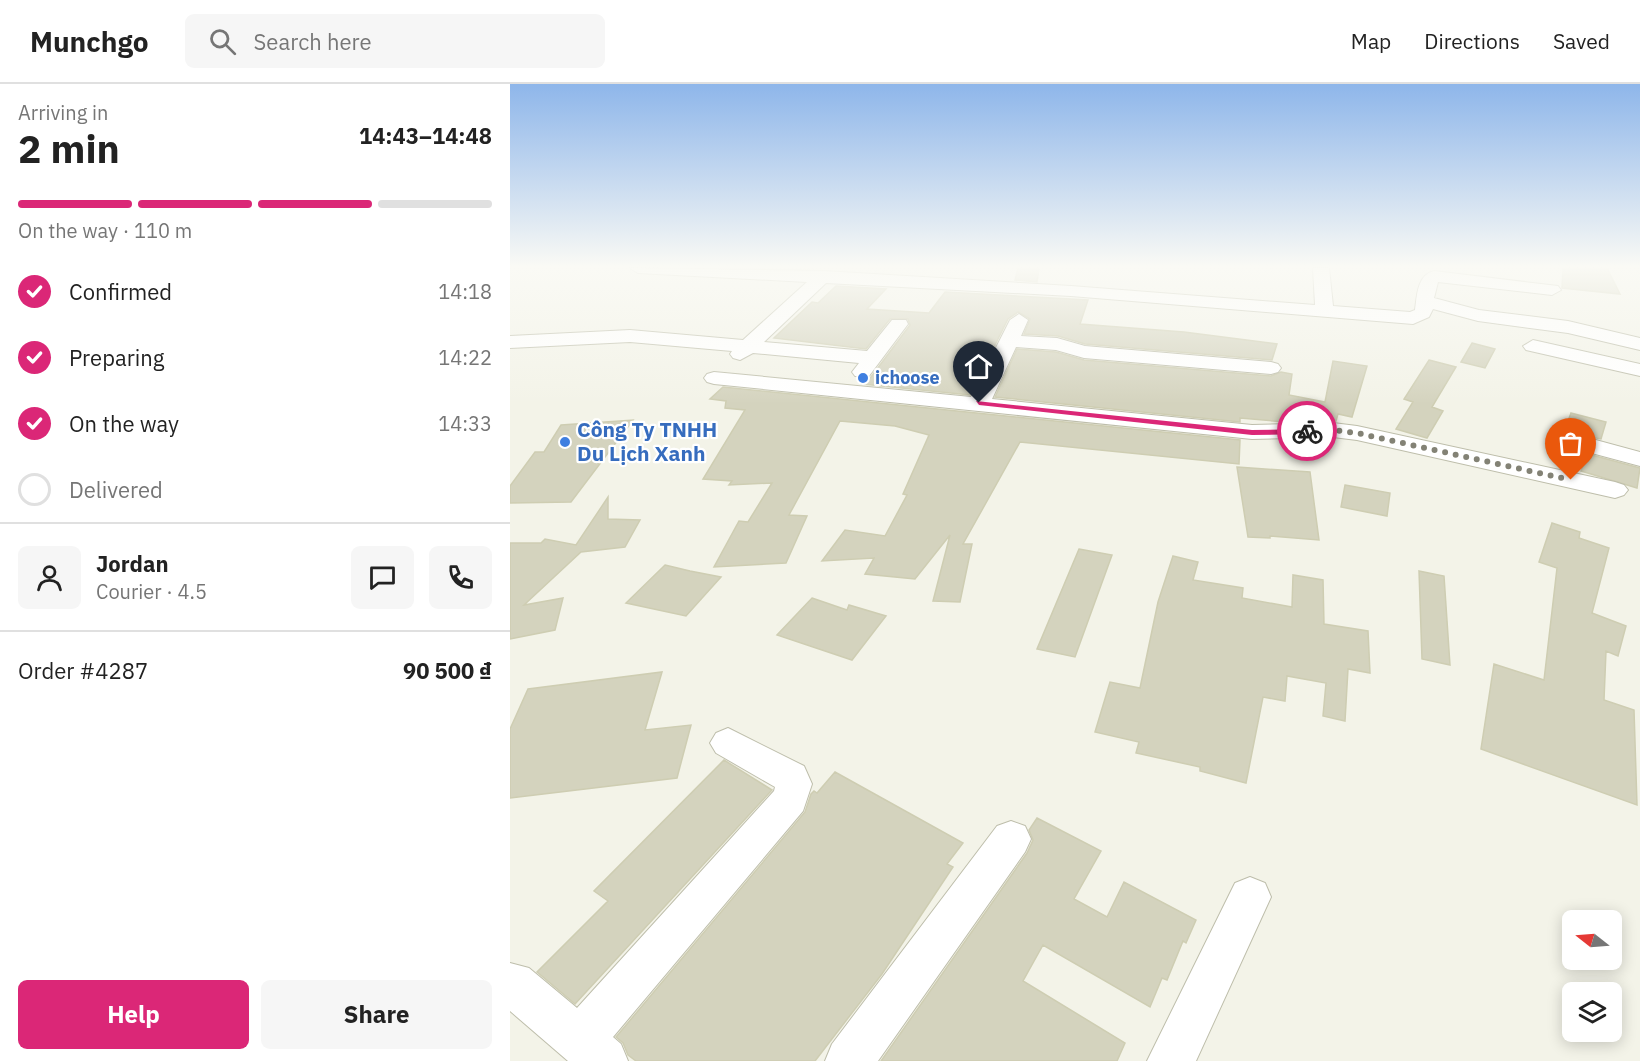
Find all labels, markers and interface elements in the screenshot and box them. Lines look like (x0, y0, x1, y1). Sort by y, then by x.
search box (185, 14, 605, 68)
text: Munchgo (30, 23, 149, 60)
icon: search (206, 25, 239, 58)
text: Search here (254, 27, 372, 56)
text: Map (1351, 27, 1391, 55)
text: Directions (1424, 27, 1520, 55)
text: Saved (1553, 27, 1610, 55)
text: Arriving in (18, 99, 108, 126)
text: 14:43–14:48 (359, 121, 492, 150)
text: 2 min (18, 123, 120, 174)
text: On the way · 110 m (18, 217, 192, 244)
icon: check (18, 275, 51, 308)
text: Confirmed (69, 277, 172, 306)
text: 14:18 (438, 278, 492, 305)
icon: check (18, 341, 51, 374)
pin (953, 341, 1004, 403)
text: Preparing (69, 343, 164, 372)
text: 14:22 (438, 344, 492, 371)
icon: home (962, 350, 995, 383)
place label: ichoose (875, 366, 940, 389)
marker: ichoose (856, 371, 870, 385)
courier (1277, 401, 1337, 461)
icon: check (18, 407, 51, 440)
text: On the way (69, 409, 179, 438)
text: 14:33 (438, 410, 492, 437)
place label: Công Ty TNHH Du Lịch Xanh (577, 415, 717, 467)
icon: bike (1291, 415, 1324, 448)
pin (1545, 418, 1596, 480)
icon: bag (1554, 427, 1587, 460)
marker: Công Ty TNHH Du Lịch Xanh (558, 435, 572, 449)
text: Delivered (69, 475, 163, 504)
button: person (18, 546, 81, 609)
button: chat (351, 546, 414, 609)
button: phone (429, 546, 492, 609)
text: Jordan (96, 549, 169, 578)
text: Courier · 4.5 (96, 578, 207, 605)
text: Order #4287 (18, 656, 148, 685)
text: 90 500 ₫ (403, 656, 492, 685)
north arrow (1562, 910, 1622, 970)
map controls (1562, 910, 1622, 1042)
button: Help (18, 980, 249, 1049)
button: Share (261, 980, 492, 1049)
button: layers (1562, 982, 1622, 1042)

